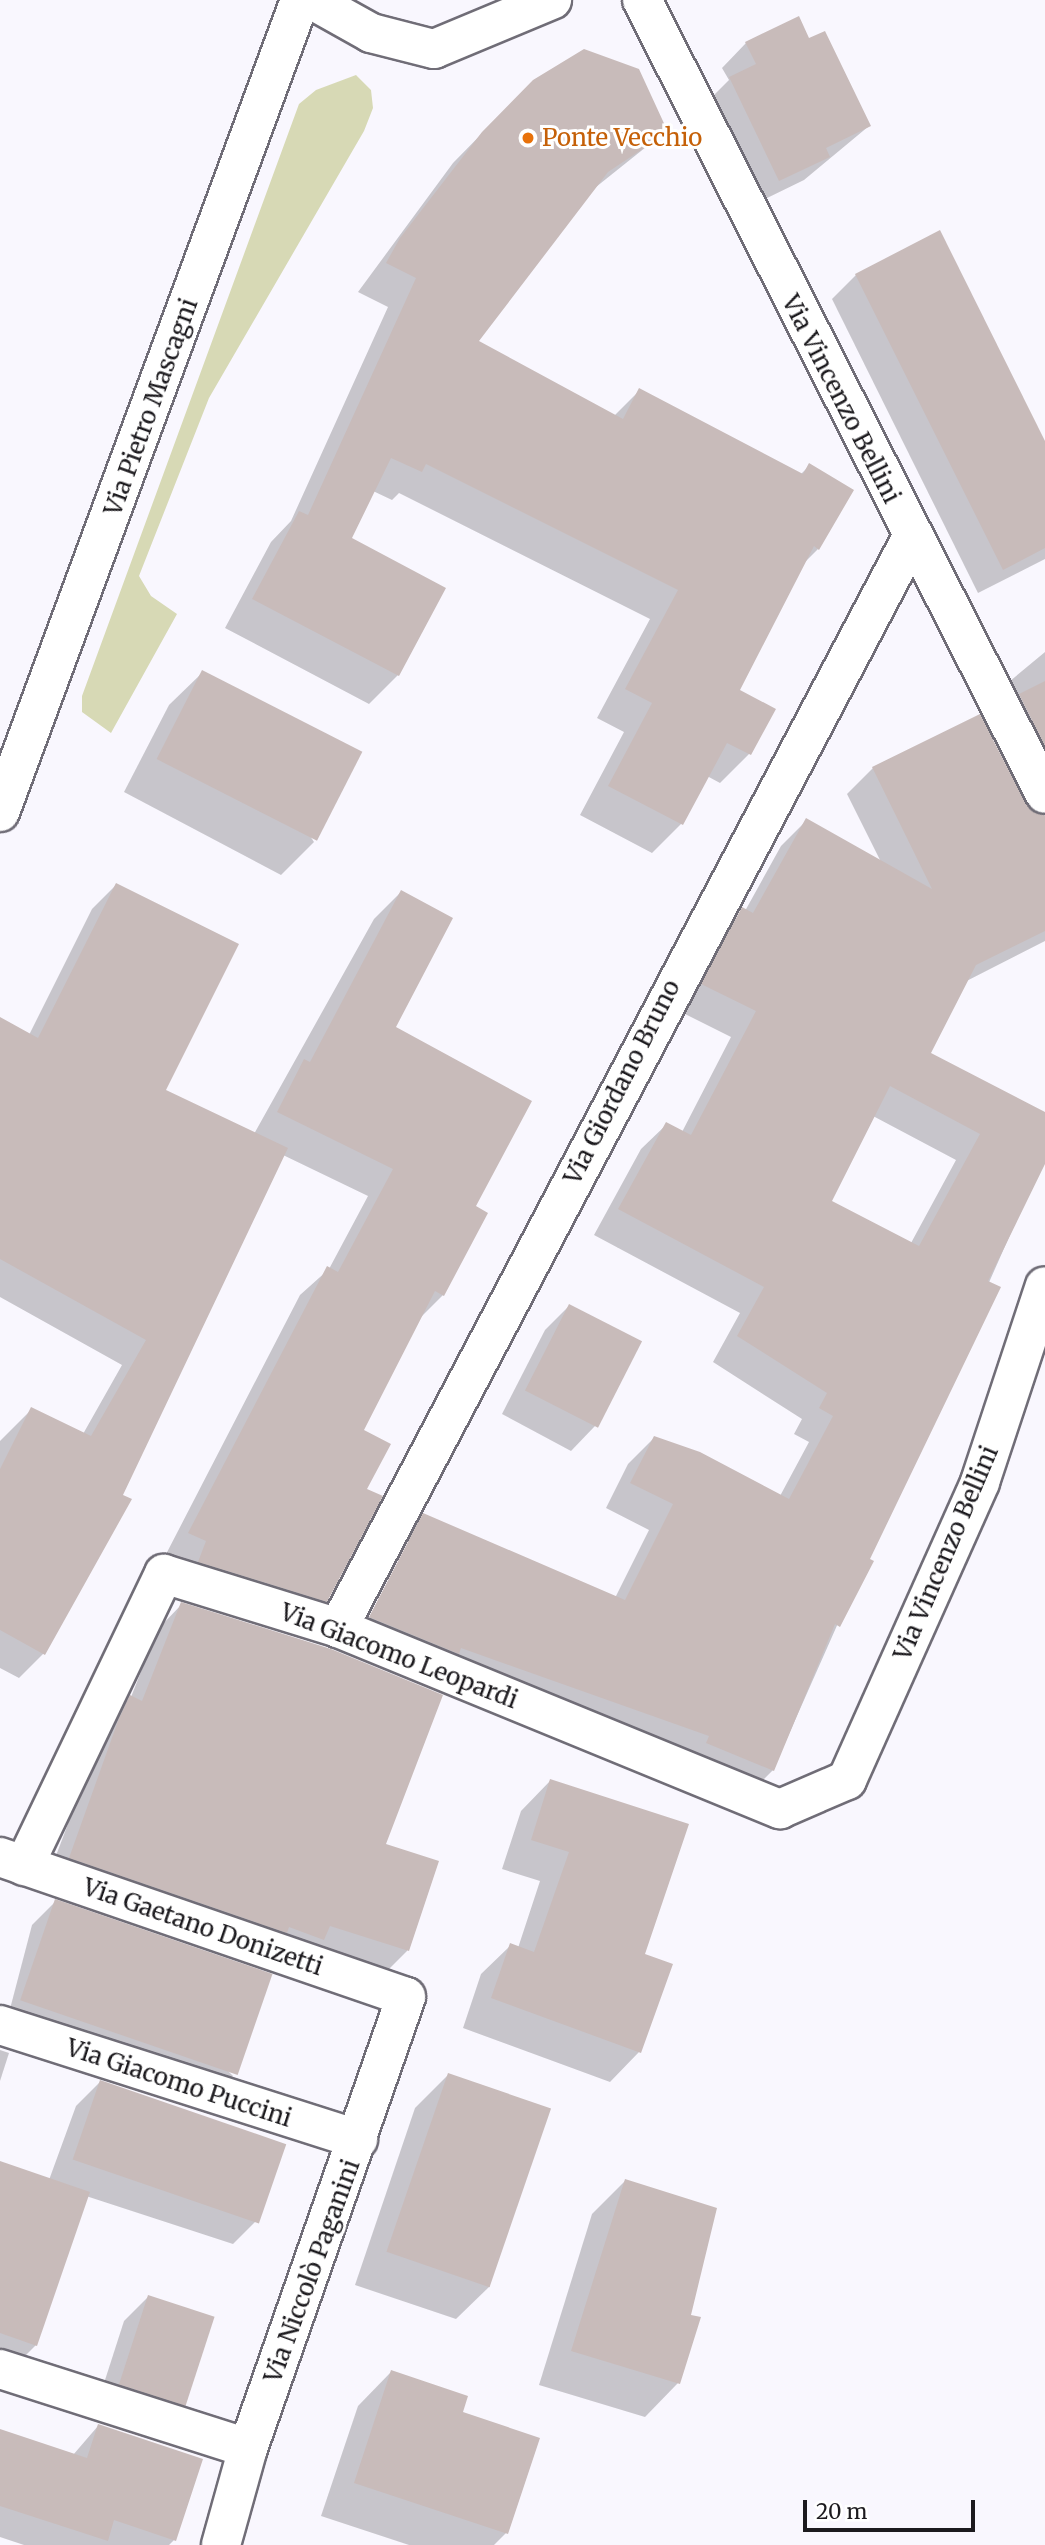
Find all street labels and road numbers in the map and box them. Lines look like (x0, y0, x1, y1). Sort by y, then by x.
street label: Via Vincenzo Bellini (776, 290, 906, 508)
street label: Via Pietro Mascagni (98, 294, 204, 520)
street label: Via Giordano Bruno (558, 975, 686, 1189)
street label: Via Vincenzo Bellini (888, 1441, 1004, 1665)
street label: Via Giacomo Leopardi (276, 1597, 522, 1715)
street label: Via Gaetano Donizetti (79, 1872, 327, 1982)
street label: Via Giacomo Puccini (63, 2033, 295, 2133)
street label: Via Niccolò Paganini (258, 2155, 366, 2387)

